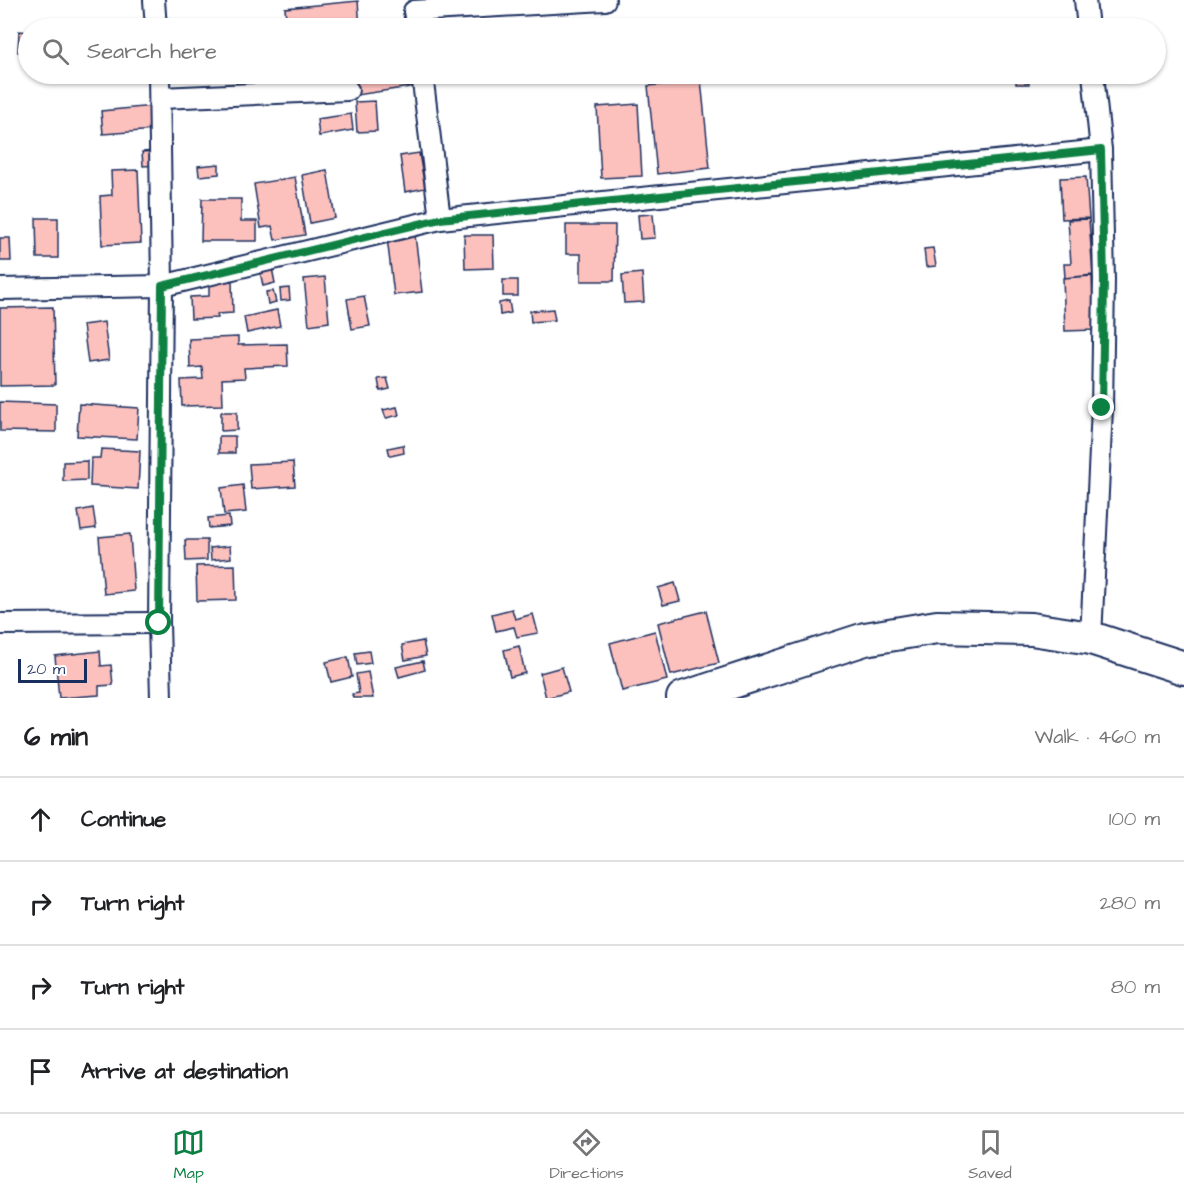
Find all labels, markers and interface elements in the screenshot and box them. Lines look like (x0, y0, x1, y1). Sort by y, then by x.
search box (18, 18, 1166, 84)
icon: search (39, 35, 72, 68)
text: Search here (87, 36, 217, 67)
route end (1088, 394, 1114, 420)
route start (145, 609, 171, 635)
scale bar (18, 656, 87, 684)
text: 20 m (27, 658, 65, 680)
text: 6 min (24, 719, 88, 755)
text: Walk · 460 m (1034, 723, 1160, 751)
icon: ahead (24, 803, 57, 836)
text: Continue (81, 804, 166, 835)
text: 100 m (1109, 805, 1160, 833)
icon: right (24, 887, 57, 920)
text: Turn right (81, 888, 184, 919)
text: 280 m (1099, 889, 1160, 917)
icon: right (24, 971, 57, 1004)
text: Turn right (81, 972, 184, 1003)
text: 80 m (1111, 973, 1160, 1001)
icon: arrive (24, 1055, 57, 1088)
text: Arrive at destination (81, 1056, 288, 1087)
tab: Map (172, 1126, 205, 1184)
tab: Directions (550, 1126, 624, 1184)
tab: Saved (968, 1126, 1012, 1184)

